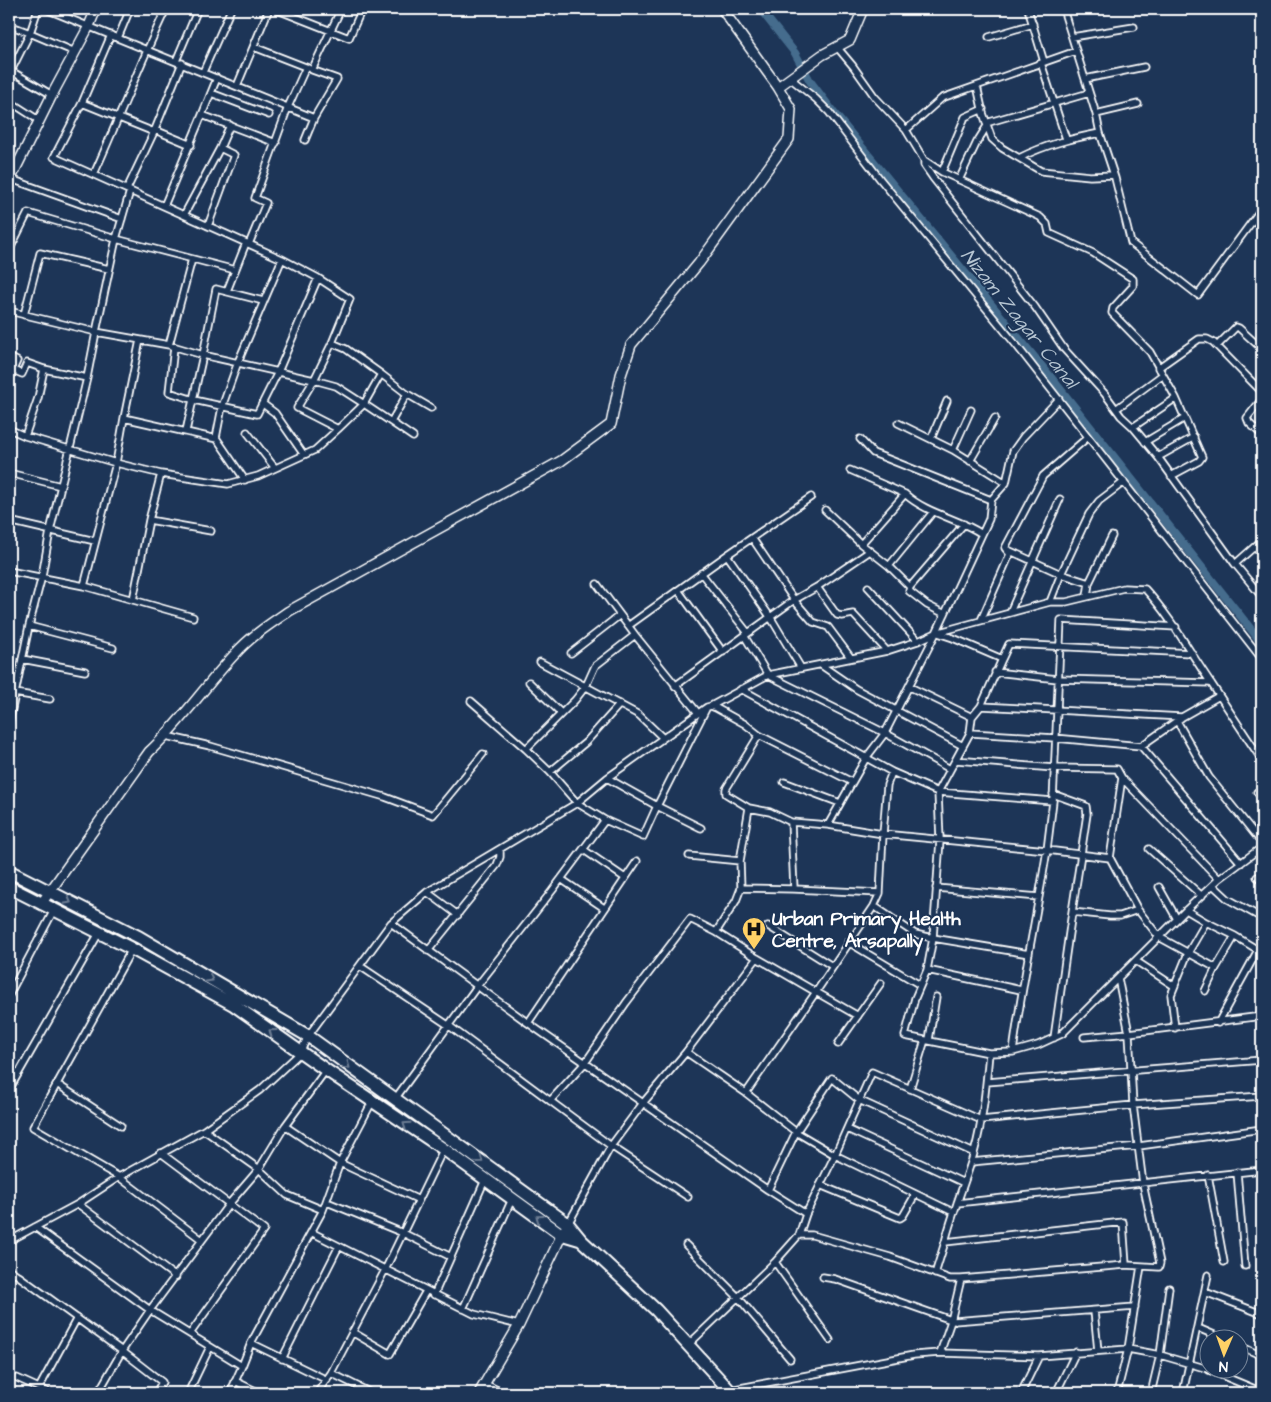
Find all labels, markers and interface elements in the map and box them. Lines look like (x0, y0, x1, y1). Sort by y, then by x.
water label: Nizam Zagar Canal (953, 243, 1086, 397)
one-way arrow (62, 895, 71, 905)
place label: Urban Primary Health Centre, Arsapally (772, 906, 961, 956)
hospital icon: Urban Primary Health Centre, Arsapally (741, 916, 767, 950)
one-way arrow (205, 972, 214, 982)
one-way arrow (269, 1029, 278, 1039)
one-way arrow (341, 1060, 351, 1069)
one-way arrow (402, 1122, 412, 1131)
one-way arrow (474, 1154, 483, 1162)
one-way arrow (535, 1215, 545, 1224)
north arrow (1198, 1330, 1248, 1380)
text: N (1219, 1356, 1228, 1376)

